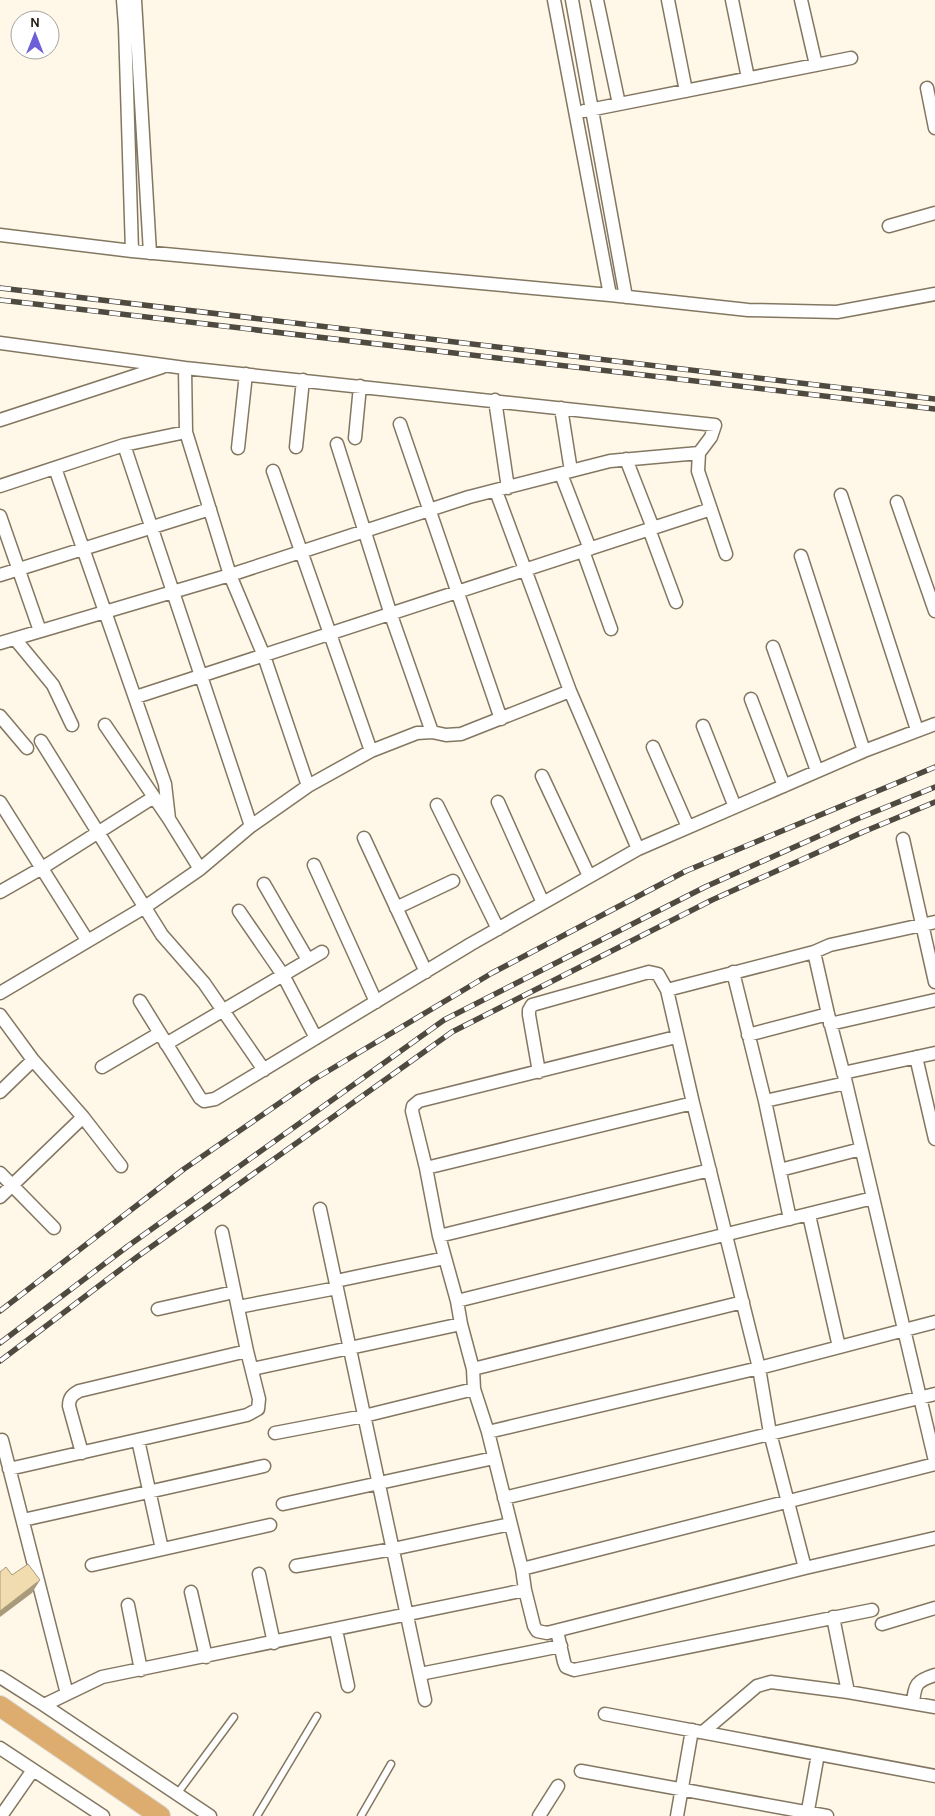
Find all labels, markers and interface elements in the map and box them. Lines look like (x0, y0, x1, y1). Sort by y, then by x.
north arrow (10, 10, 60, 60)
text: N (30, 14, 40, 31)

